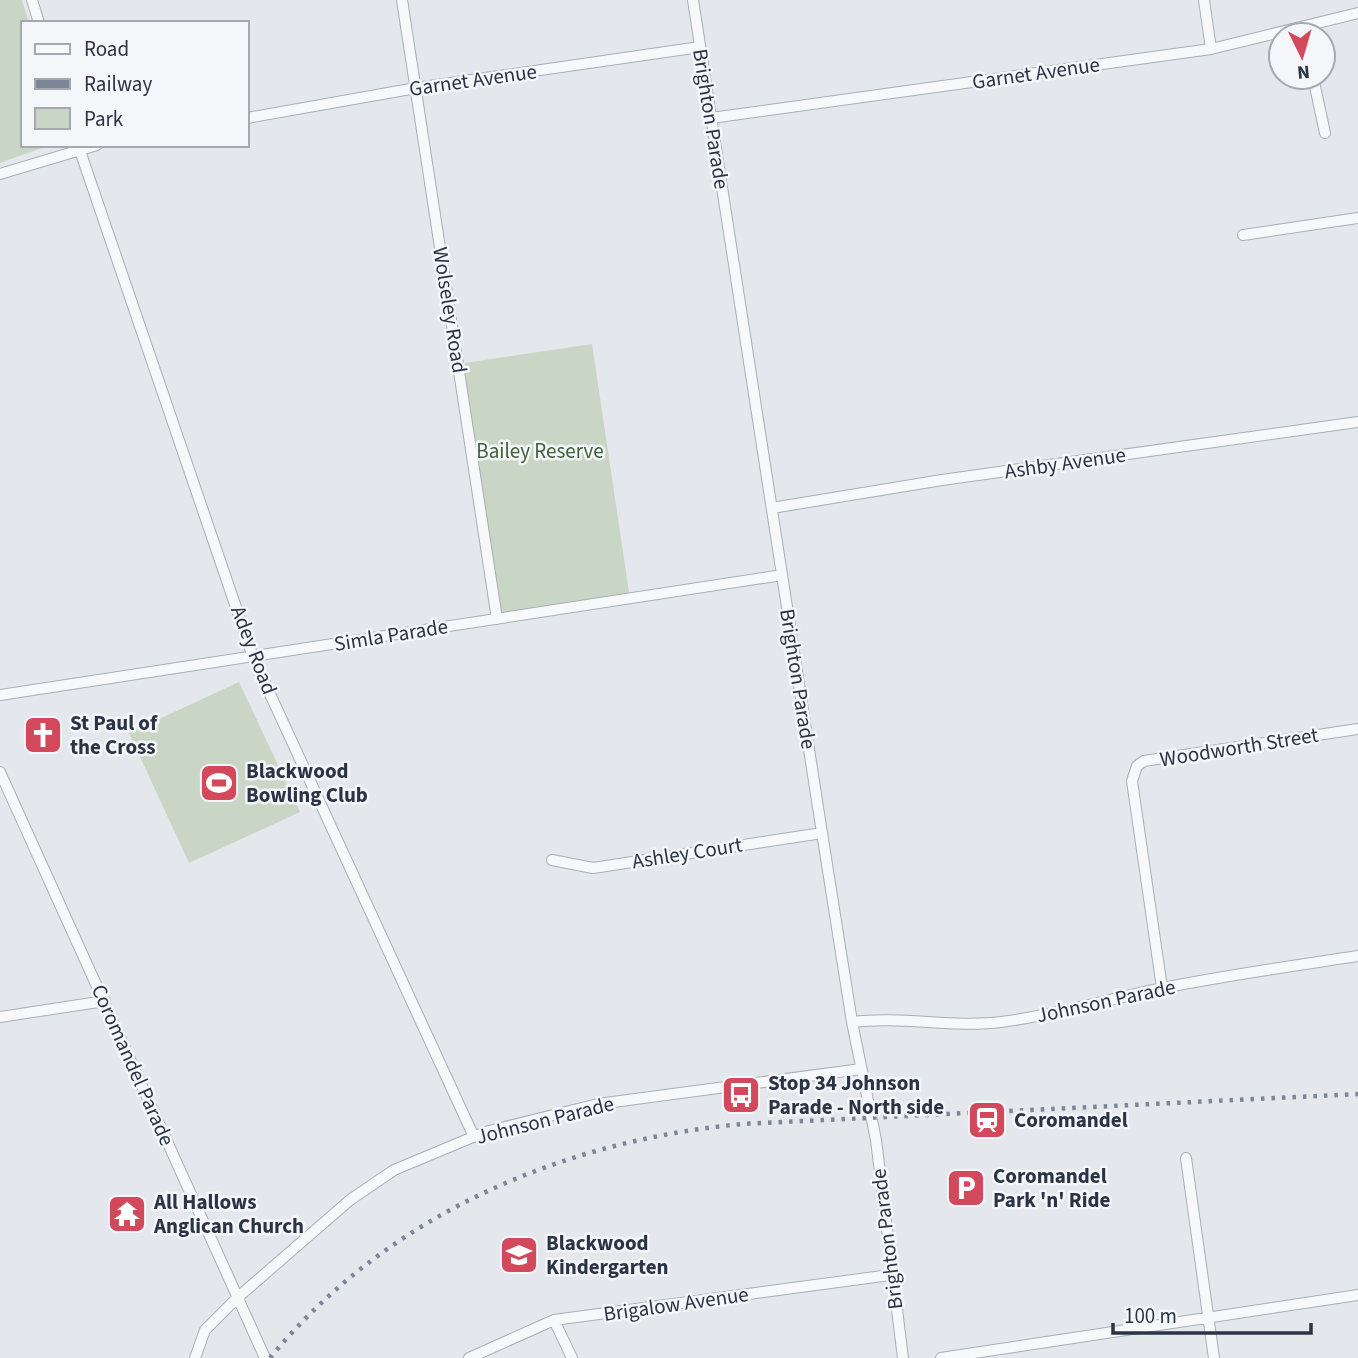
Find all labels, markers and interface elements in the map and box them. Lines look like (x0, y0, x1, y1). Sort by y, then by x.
legend (21, 21, 248, 147)
north arrow (1267, 21, 1337, 91)
text: Road (84, 34, 129, 64)
street label: Brighton Parade (685, 47, 737, 191)
street label: Garnet Avenue (970, 49, 1102, 97)
street label: Garnet Avenue (407, 56, 539, 104)
text: N (1296, 57, 1311, 85)
text: Railway (84, 69, 152, 99)
text: Park (84, 104, 124, 134)
street label: Wolseley Road (425, 245, 475, 375)
park label: Bailey Reserve (476, 436, 604, 466)
street label: Ashby Avenue (1002, 440, 1128, 486)
street label: Adey Road (223, 601, 285, 699)
street label: Brighton Parade (772, 607, 824, 751)
street label: Simla Parade (332, 611, 450, 659)
place label: St Paul of the Cross (70, 708, 158, 762)
church icon: St Paul of the Cross (22, 714, 64, 756)
street label: Woodworth Street (1158, 720, 1320, 774)
place label: Blackwood Bowling Club (246, 756, 368, 810)
sports icon: Blackwood Bowling Club (198, 762, 240, 804)
street label: Ashley Court (630, 829, 744, 877)
street label: Johnson Parade (1034, 972, 1178, 1030)
street label: Coromandel Parade (84, 979, 182, 1151)
place label: Stop 34 Johnson Parade - North side (768, 1068, 944, 1122)
bus stop icon: Stop 34 Johnson Parade - North side (720, 1074, 762, 1116)
street label: Johnson Parade (473, 1088, 617, 1152)
station icon: Coromandel (966, 1099, 1008, 1141)
place label: Coromandel (1014, 1105, 1128, 1135)
place label: Coromandel Park 'n' Ride (993, 1161, 1110, 1215)
street label: Brighton Parade (863, 1167, 911, 1311)
parking icon: Coromandel Park 'n' Ride (945, 1167, 987, 1209)
place label: All Hallows Anglican Church (153, 1187, 304, 1241)
temple icon: All Hallows Anglican Church (106, 1193, 148, 1235)
place label: Blackwood Kindergarten (546, 1228, 669, 1282)
school or university icon: Blackwood Kindergarten (498, 1234, 540, 1276)
street label: Brigalow Avenue (601, 1279, 751, 1329)
scale bar (1113, 1292, 1311, 1336)
text: 100 m (1124, 1301, 1177, 1331)

